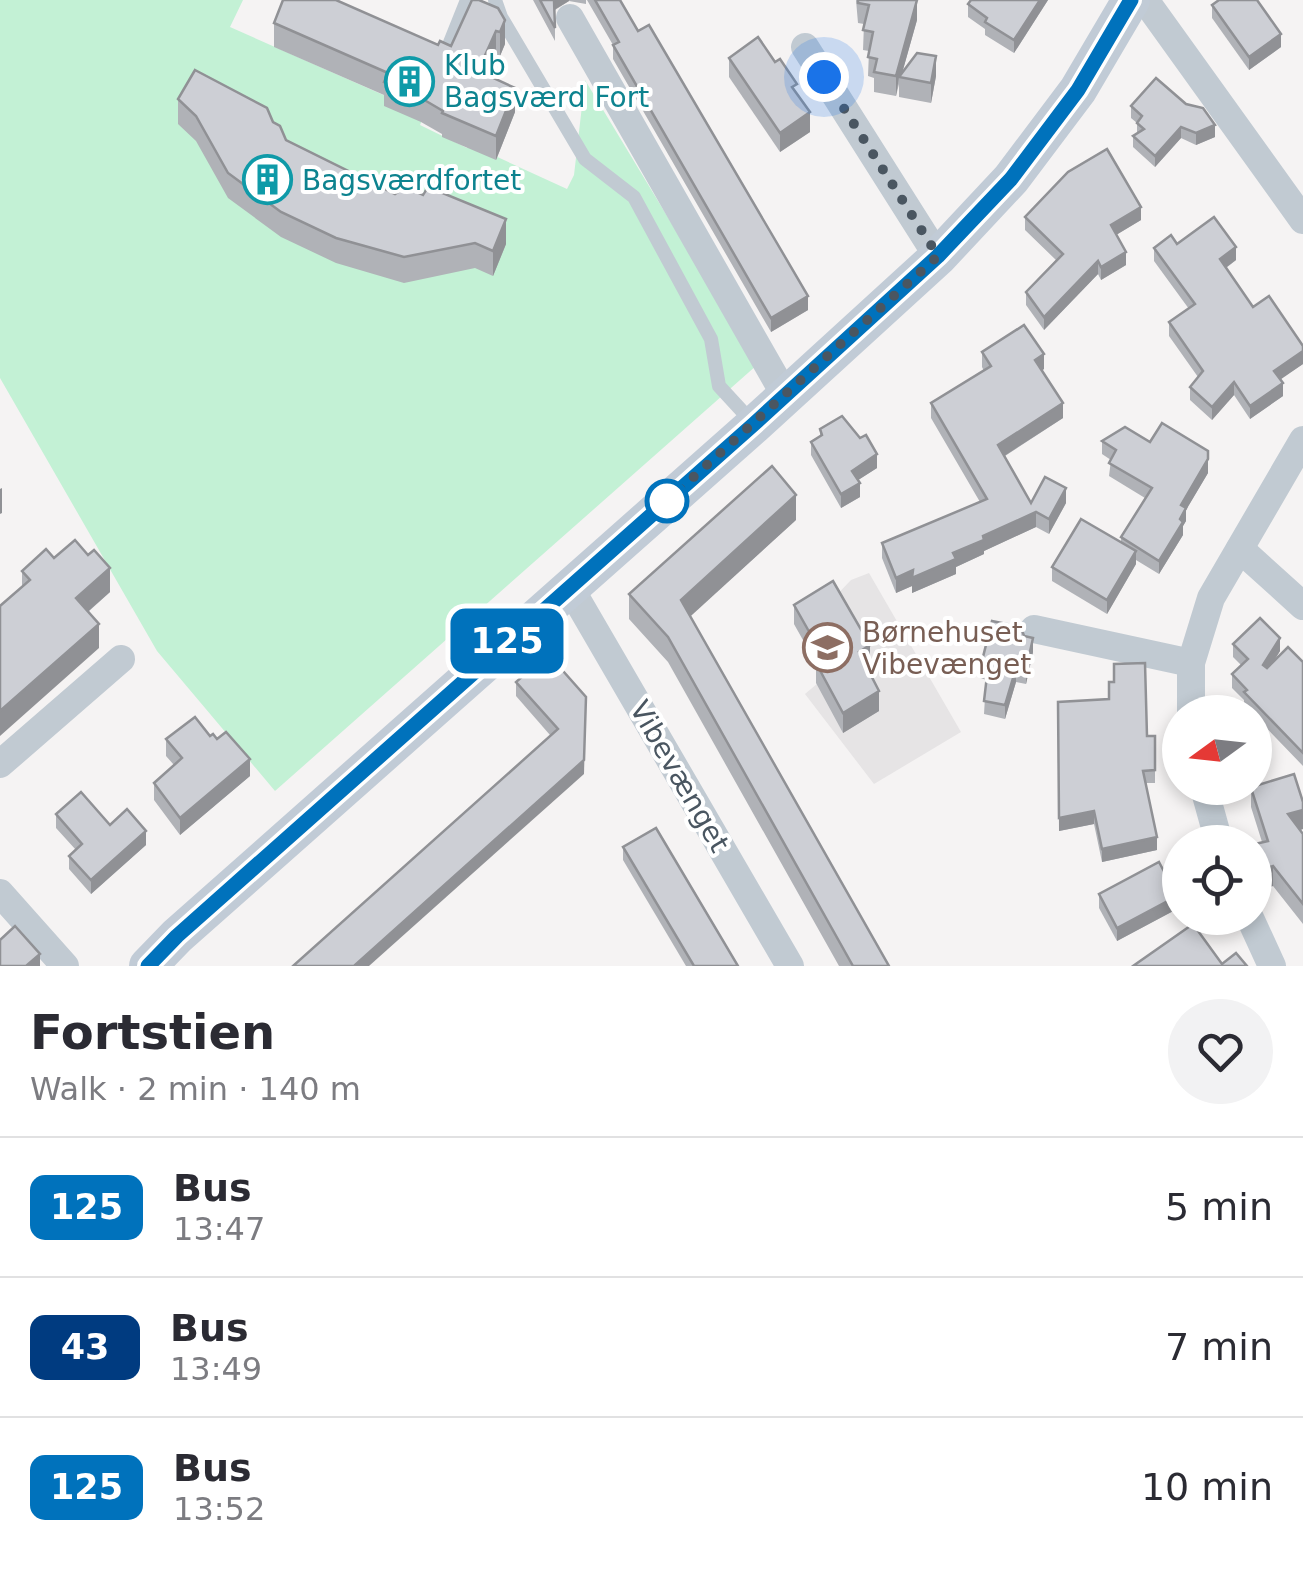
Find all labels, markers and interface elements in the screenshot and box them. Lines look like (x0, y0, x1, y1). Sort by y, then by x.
place label: Klub Bagsværd Fort (444, 49, 649, 114)
your location (799, 52, 849, 102)
building icon: Klub Bagsværd Fort (383, 55, 435, 107)
building icon: Bagsværdfortet (241, 154, 293, 206)
place label: Bagsværdfortet (302, 164, 521, 197)
unlabelled marker (646, 480, 688, 522)
line badge: 125 (450, 608, 564, 674)
place label: Børnehuset Vibevænget (862, 616, 1031, 681)
text: 125 (470, 621, 544, 661)
school or university icon: Børnehuset Vibevænget (801, 622, 853, 674)
street label: Vibevænget (623, 695, 736, 858)
north arrow (1162, 695, 1272, 805)
map controls (1162, 695, 1272, 935)
button: locate (1162, 825, 1272, 935)
button: heart (1168, 999, 1273, 1104)
text: Fortstien (30, 1004, 275, 1060)
text: Walk · 2 min · 140 m (30, 1070, 361, 1108)
text: Bus (173, 1166, 252, 1210)
text: 5 min (1165, 1185, 1273, 1229)
text: 125 (50, 1187, 123, 1227)
text: 13:47 (173, 1210, 265, 1248)
text: Bus (170, 1306, 249, 1350)
text: 7 min (1165, 1325, 1273, 1369)
text: 43 (61, 1327, 109, 1367)
text: 13:49 (170, 1350, 262, 1388)
text: Bus (173, 1446, 252, 1490)
text: 10 min (1141, 1465, 1273, 1509)
text: 125 (50, 1467, 123, 1507)
text: 13:52 (173, 1490, 265, 1528)

